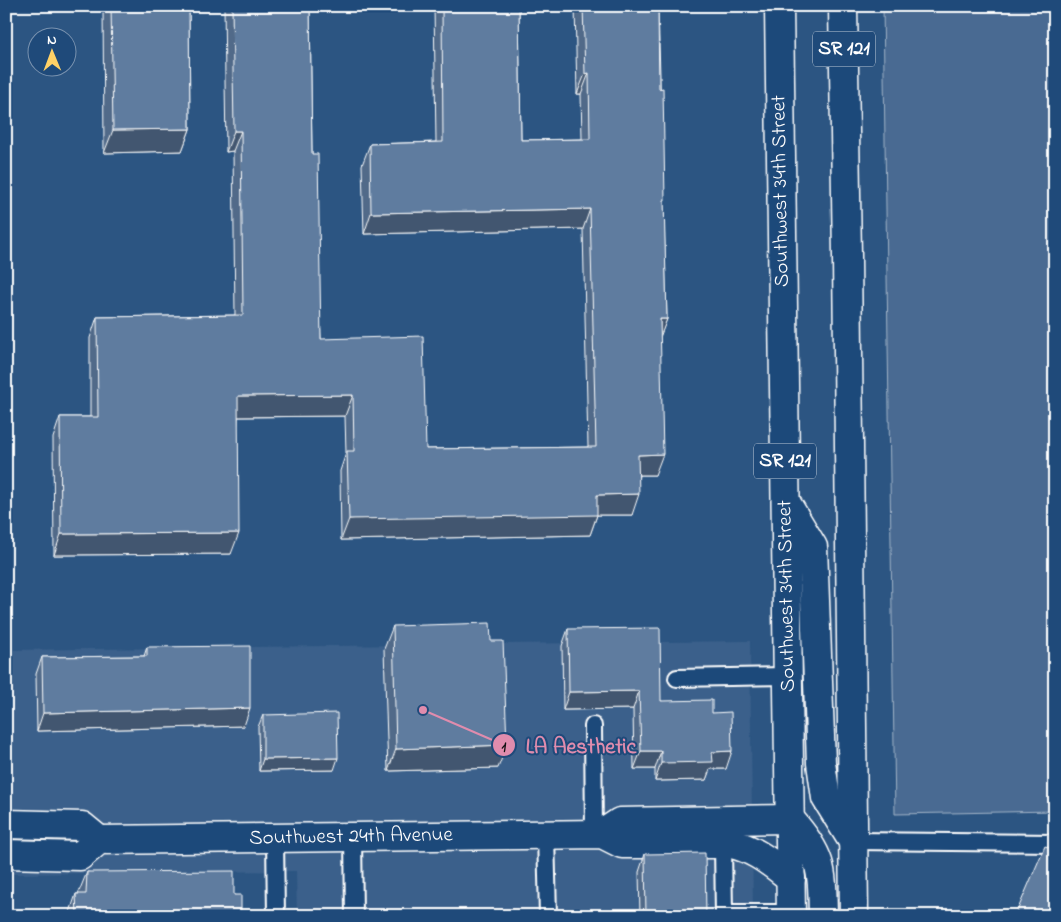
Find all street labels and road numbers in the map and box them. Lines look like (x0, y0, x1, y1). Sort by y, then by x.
road number: SR 121 (813, 32, 875, 66)
street label: Southwest 34th Street (764, 95, 798, 287)
road number: SR 121 (754, 444, 816, 478)
street label: Southwest 34th Street (770, 500, 804, 692)
street label: Southwest 24th Avenue (249, 820, 454, 854)

